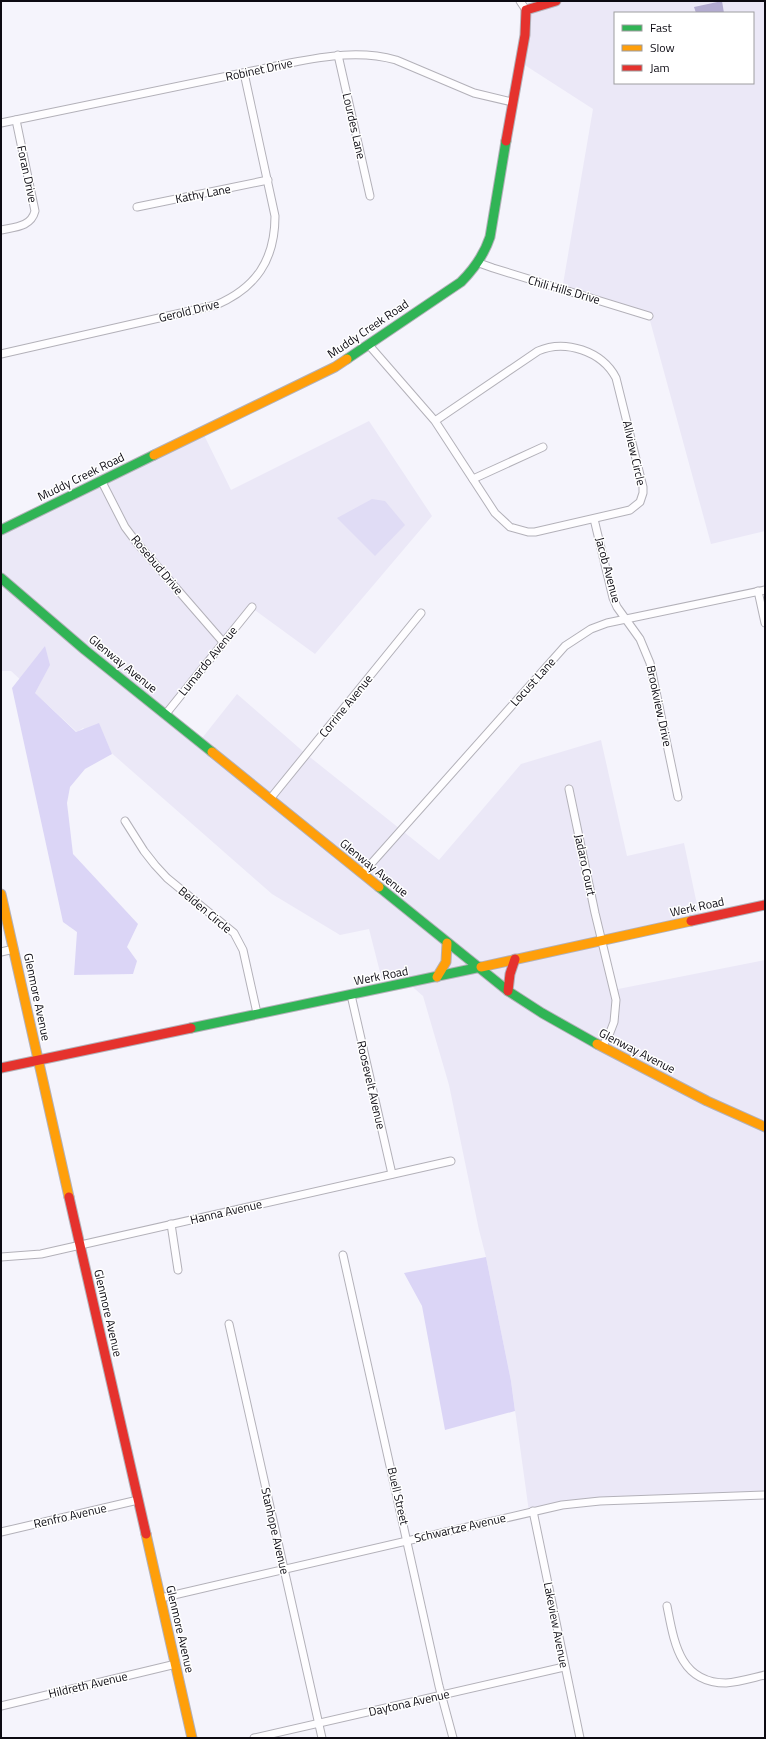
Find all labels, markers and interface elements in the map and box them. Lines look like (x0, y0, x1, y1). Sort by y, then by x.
legend (614, 12, 754, 84)
text: Fast (650, 18, 673, 37)
text: Slow (650, 38, 675, 57)
street label: Robinet Drive (224, 53, 294, 86)
text: Jam (650, 58, 670, 77)
street label: Lourdes Lane (338, 91, 371, 161)
street label: Foran Drive (12, 144, 43, 204)
street label: Kathy Lane (174, 179, 232, 208)
street label: Chili Hills Drive (526, 270, 603, 309)
street label: Gerold Drive (157, 294, 221, 327)
street label: Muddy Creek Road (323, 294, 412, 363)
street label: Allview Circle (618, 419, 651, 487)
street label: Muddy Creek Road (34, 447, 127, 506)
street label: Rosebud Drive (127, 531, 188, 599)
street label: Jacob Avenue (591, 535, 626, 605)
street label: Lumardo Avenue (173, 622, 242, 700)
street label: Glenway Avenue (85, 630, 162, 697)
street label: Locust Lane (505, 653, 560, 710)
street label: Brookview Drive (642, 664, 677, 748)
street label: Corrine Avenue (314, 670, 377, 741)
street label: Jadaro Court (570, 832, 601, 898)
street label: Glenway Avenue (336, 834, 413, 901)
street label: Belden Circle (174, 881, 236, 938)
street label: Werk Road (668, 892, 726, 922)
street label: Glenmore Avenue (19, 951, 56, 1043)
street label: Werk Road (352, 961, 410, 990)
street label: Glenway Avenue (596, 1023, 679, 1078)
street label: Roosevelt Avenue (352, 1039, 391, 1131)
street label: Hanna Avenue (188, 1194, 264, 1229)
street label: Glenmore Avenue (89, 1267, 128, 1359)
street label: Buell Street (383, 1465, 415, 1528)
street label: Stanhope Avenue (256, 1486, 295, 1576)
street label: Renfro Avenue (32, 1498, 108, 1533)
street label: Schwartze Avenue (412, 1508, 507, 1547)
street label: Lakeview Avenue (539, 1580, 574, 1669)
street label: Glenmore Avenue (161, 1583, 200, 1675)
street label: Hildreth Avenue (46, 1666, 129, 1703)
street label: Daytona Avenue (366, 1684, 451, 1721)

